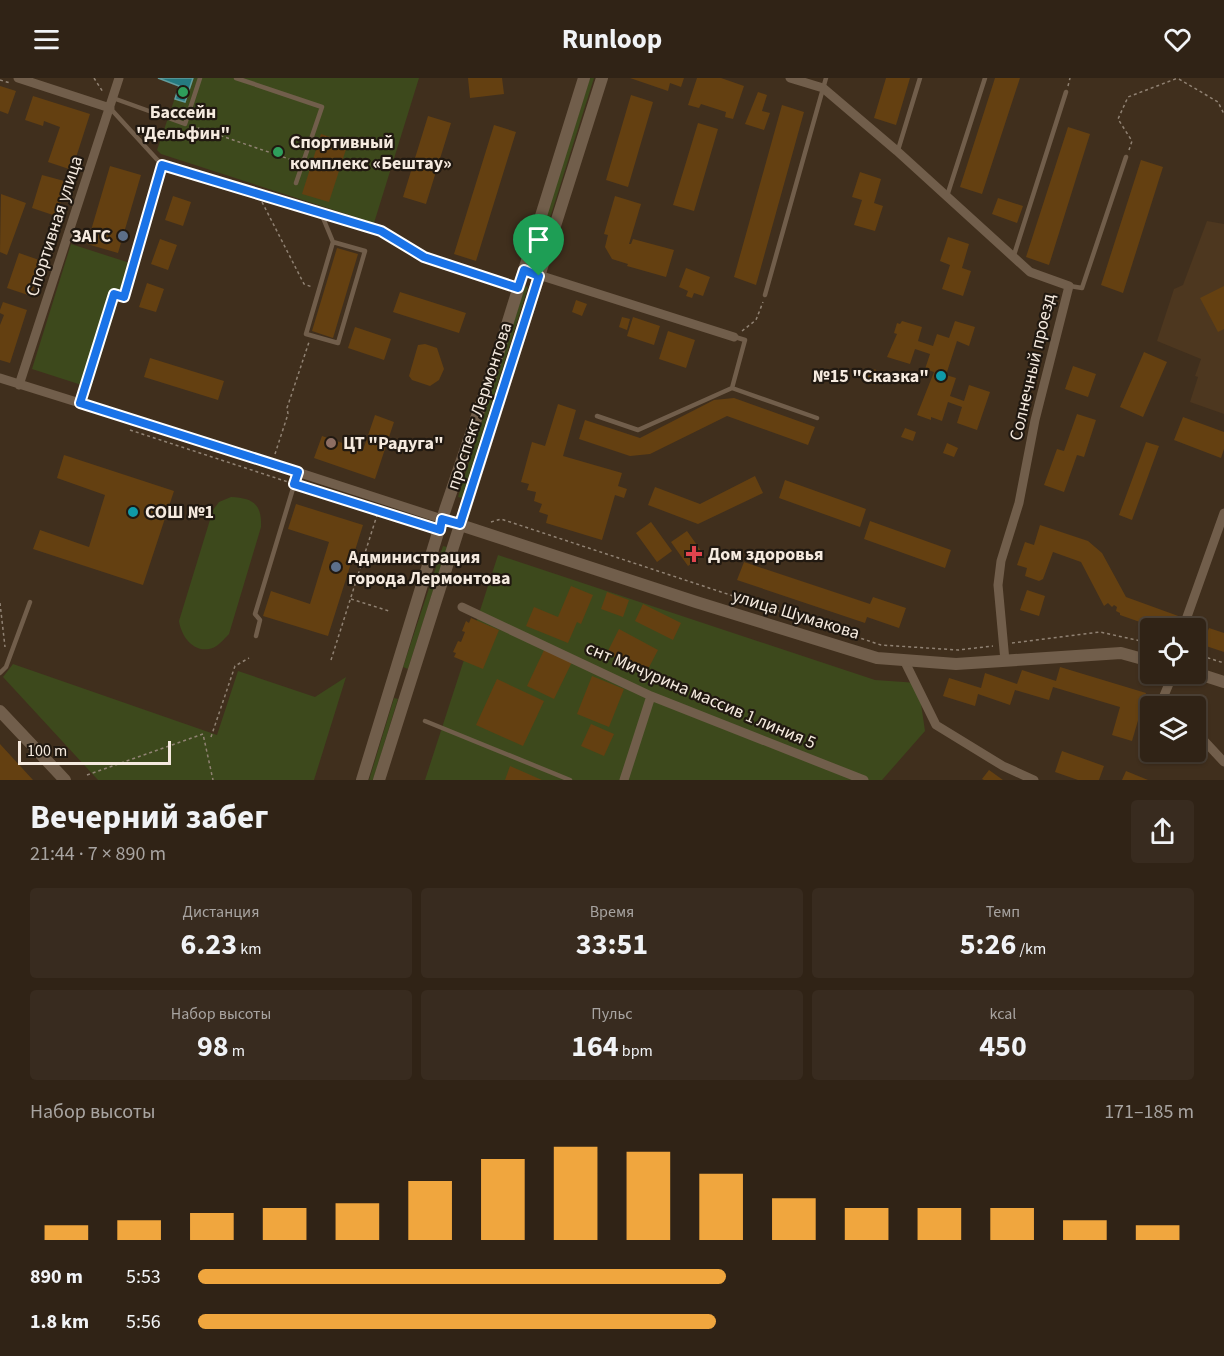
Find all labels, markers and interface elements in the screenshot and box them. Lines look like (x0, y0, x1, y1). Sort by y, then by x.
text: Runloop (562, 20, 662, 59)
icon: menu (30, 23, 63, 56)
icon: heart (1161, 23, 1194, 56)
marker: Бассейн "Дельфин" (176, 85, 190, 99)
place label: Бассейн "Дельфин" (136, 100, 230, 146)
place label: Спортивный комплекс «Бештау» (290, 130, 452, 176)
marker: Спортивный комплекс «Бештау» (271, 145, 285, 159)
street label: Спортивная улица (20, 153, 89, 300)
pin (513, 214, 564, 276)
icon: arrive (522, 223, 555, 256)
place label: ЗАГС (71, 224, 112, 249)
marker: ЗАГС (116, 229, 130, 243)
street label: Солнечный проезд (1003, 291, 1062, 443)
street label: проспект Лермонтова (441, 319, 518, 493)
place label: №15 "Сказка" (812, 364, 929, 389)
marker: №15 "Сказка" (934, 369, 948, 383)
place label: ЦТ "Радуга" (343, 431, 444, 456)
marker: ЦТ "Радуга" (324, 436, 338, 450)
place label: СОШ №1 (145, 500, 214, 525)
marker: СОШ №1 (126, 505, 140, 519)
place label: Дом здоровья (708, 542, 824, 567)
place label: Администрация города Лермонтова (347, 545, 511, 591)
marker: Дом здоровья (685, 545, 703, 563)
marker: Администрация города Лермонтова (329, 560, 343, 574)
street label: улица Шумакова (729, 583, 863, 646)
map controls (1140, 618, 1206, 762)
button: locate (1140, 618, 1206, 684)
street label: снт Мичурина массив 1 линия 5 (582, 636, 820, 755)
button: layers (1140, 696, 1206, 762)
scale bar (18, 738, 171, 766)
text: 100 m (27, 740, 67, 762)
text: Вечерний забег (30, 794, 268, 841)
button: share (1131, 800, 1194, 863)
text: 21:44 · 7 × 890 m (30, 840, 166, 868)
text: Дистанция (183, 901, 259, 923)
text: Время (590, 901, 634, 923)
text: Темп (986, 901, 1020, 923)
text: 6.23 (181, 923, 237, 966)
text: 33:51 (576, 923, 648, 966)
text: 5:26 (960, 923, 1016, 966)
text: km (237, 938, 261, 960)
text: /km (1016, 938, 1046, 960)
text: Набор высоты (171, 1003, 271, 1025)
text: Пульс (591, 1003, 633, 1025)
text: kcal (990, 1003, 1016, 1025)
text: 98 (197, 1025, 229, 1068)
text: 164 (571, 1025, 619, 1068)
text: 450 (979, 1025, 1027, 1068)
text: m (229, 1040, 245, 1062)
text: bpm (619, 1040, 653, 1062)
text: Набор высоты (30, 1098, 155, 1126)
text: 171–185 m (1104, 1098, 1194, 1126)
text: 890 m (30, 1263, 83, 1291)
text: 5:53 (126, 1263, 161, 1291)
text: 1.8 km (30, 1308, 89, 1336)
text: 5:56 (126, 1308, 161, 1336)

